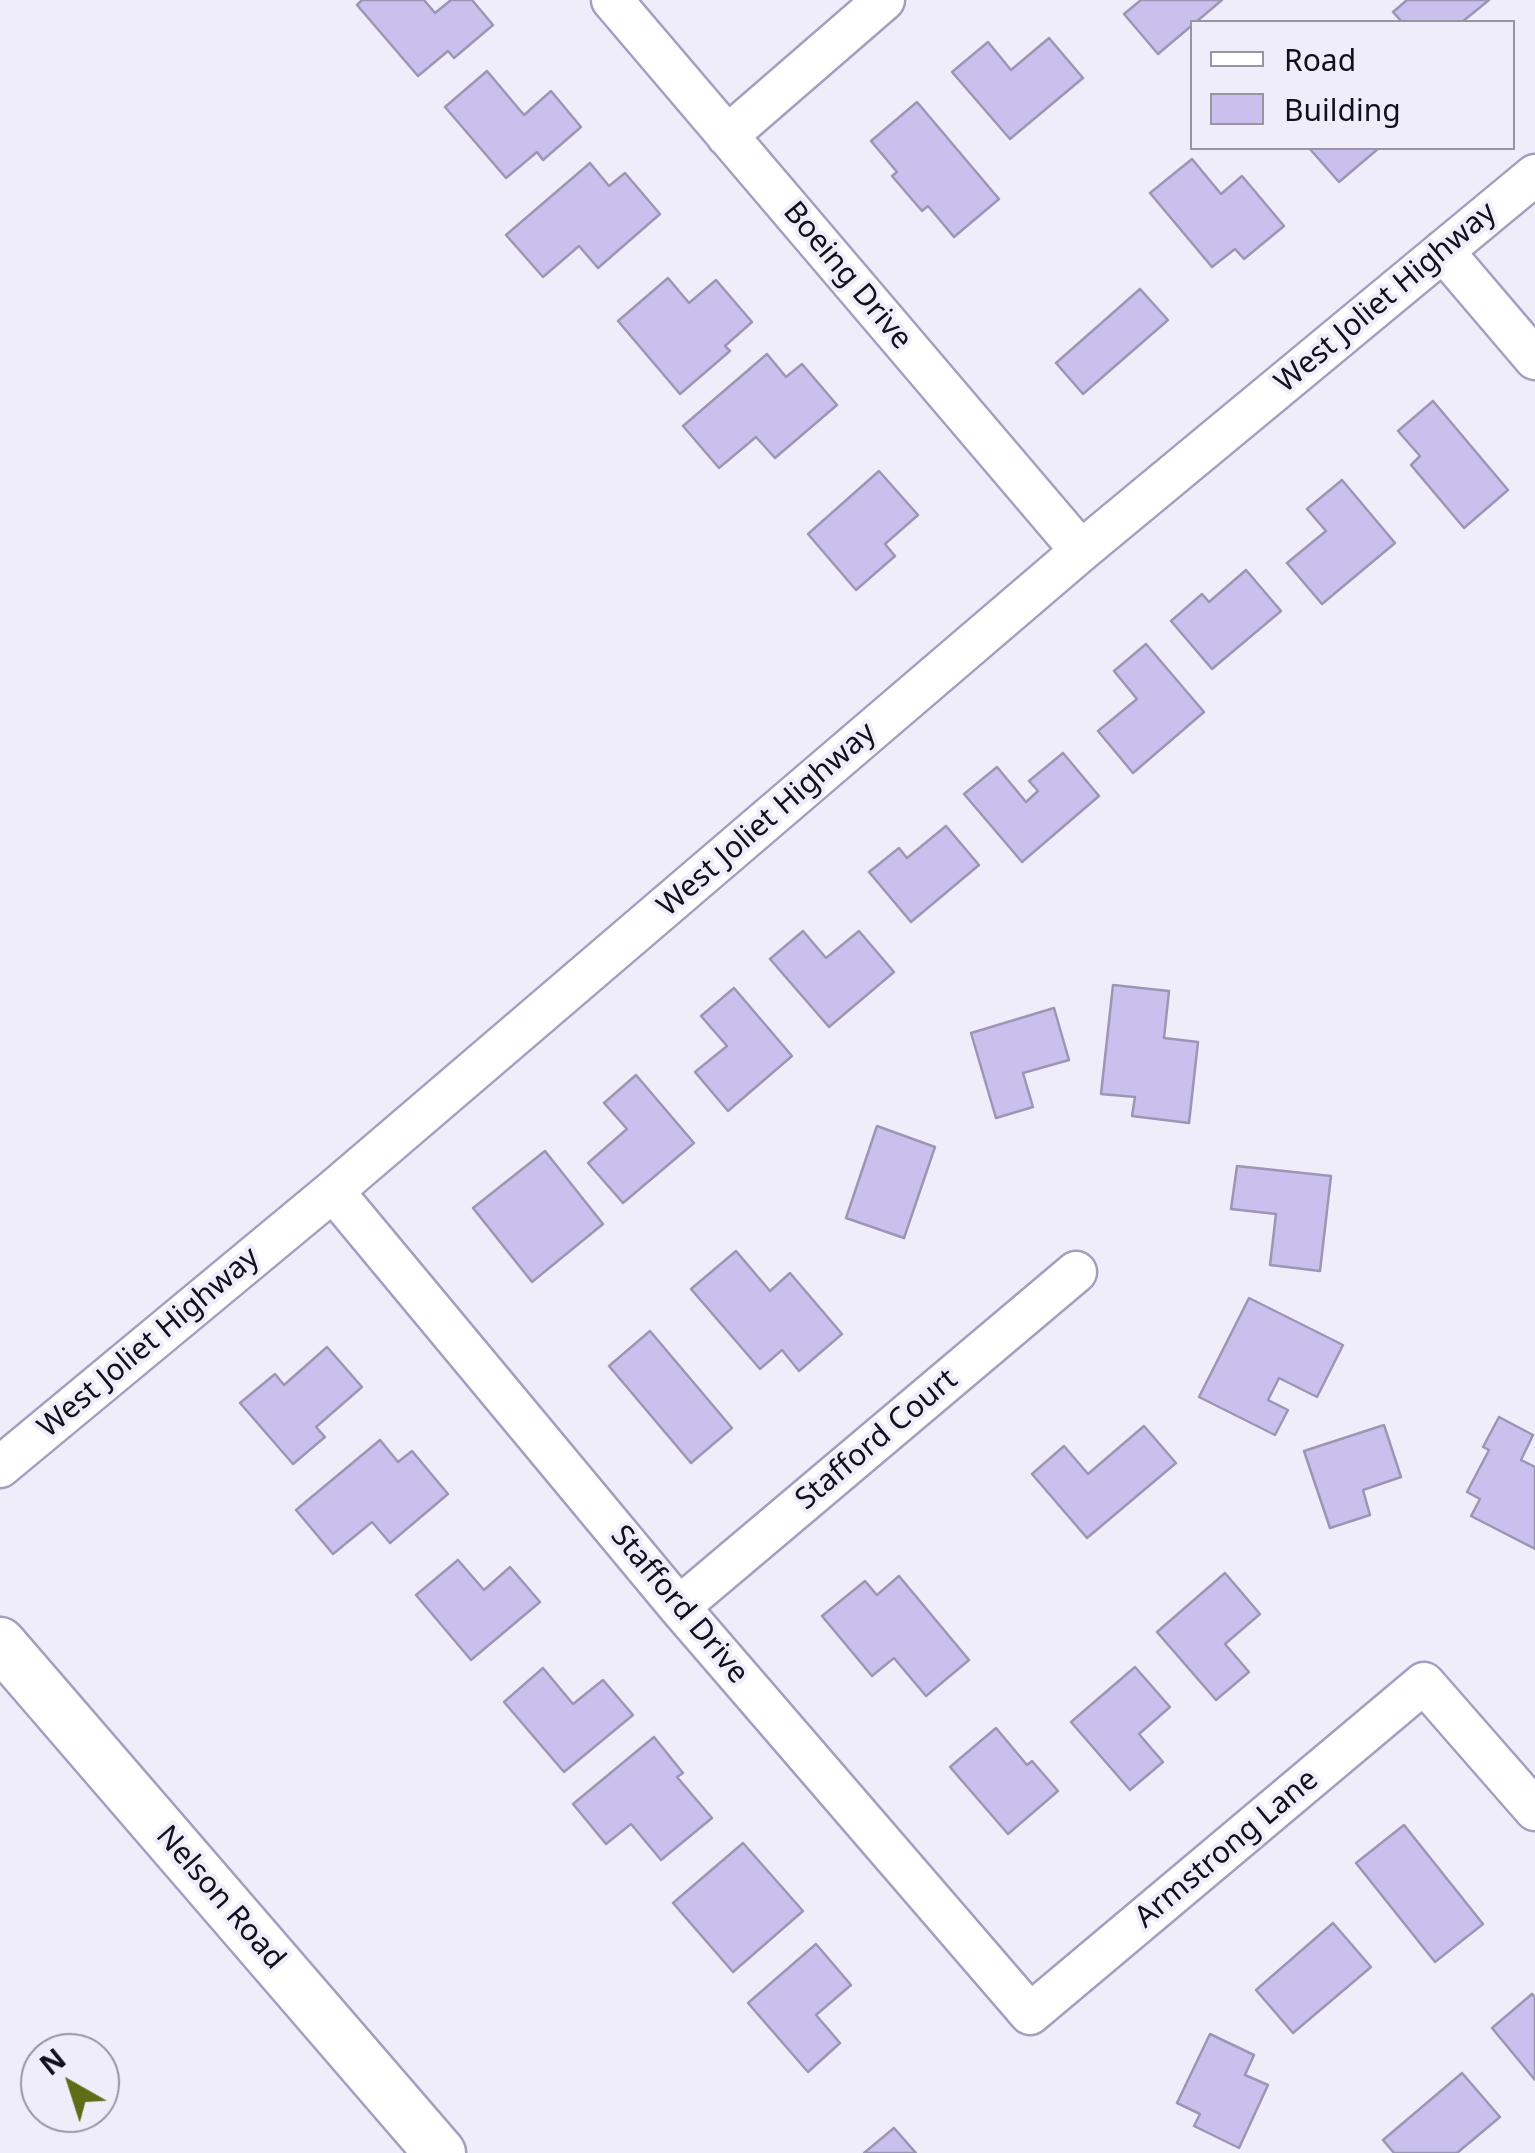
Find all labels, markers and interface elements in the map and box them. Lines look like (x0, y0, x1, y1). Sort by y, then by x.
legend (1190, 20, 1515, 150)
text: Road (1284, 39, 1356, 80)
text: Building (1284, 89, 1401, 130)
street label: Boeing Drive (775, 195, 919, 357)
street label: West Joliet Highway (1268, 195, 1504, 401)
street label: West Joliet Highway (651, 715, 883, 925)
street label: West Joliet Highway (31, 1240, 267, 1446)
street label: Stafford Court (789, 1362, 965, 1518)
street label: Stafford Drive (602, 1519, 756, 1691)
street label: Armstrong Lane (1128, 1762, 1326, 1936)
street label: Nelson Road (148, 1819, 292, 1977)
north arrow (20, 2033, 120, 2133)
text: N (32, 2039, 73, 2083)

